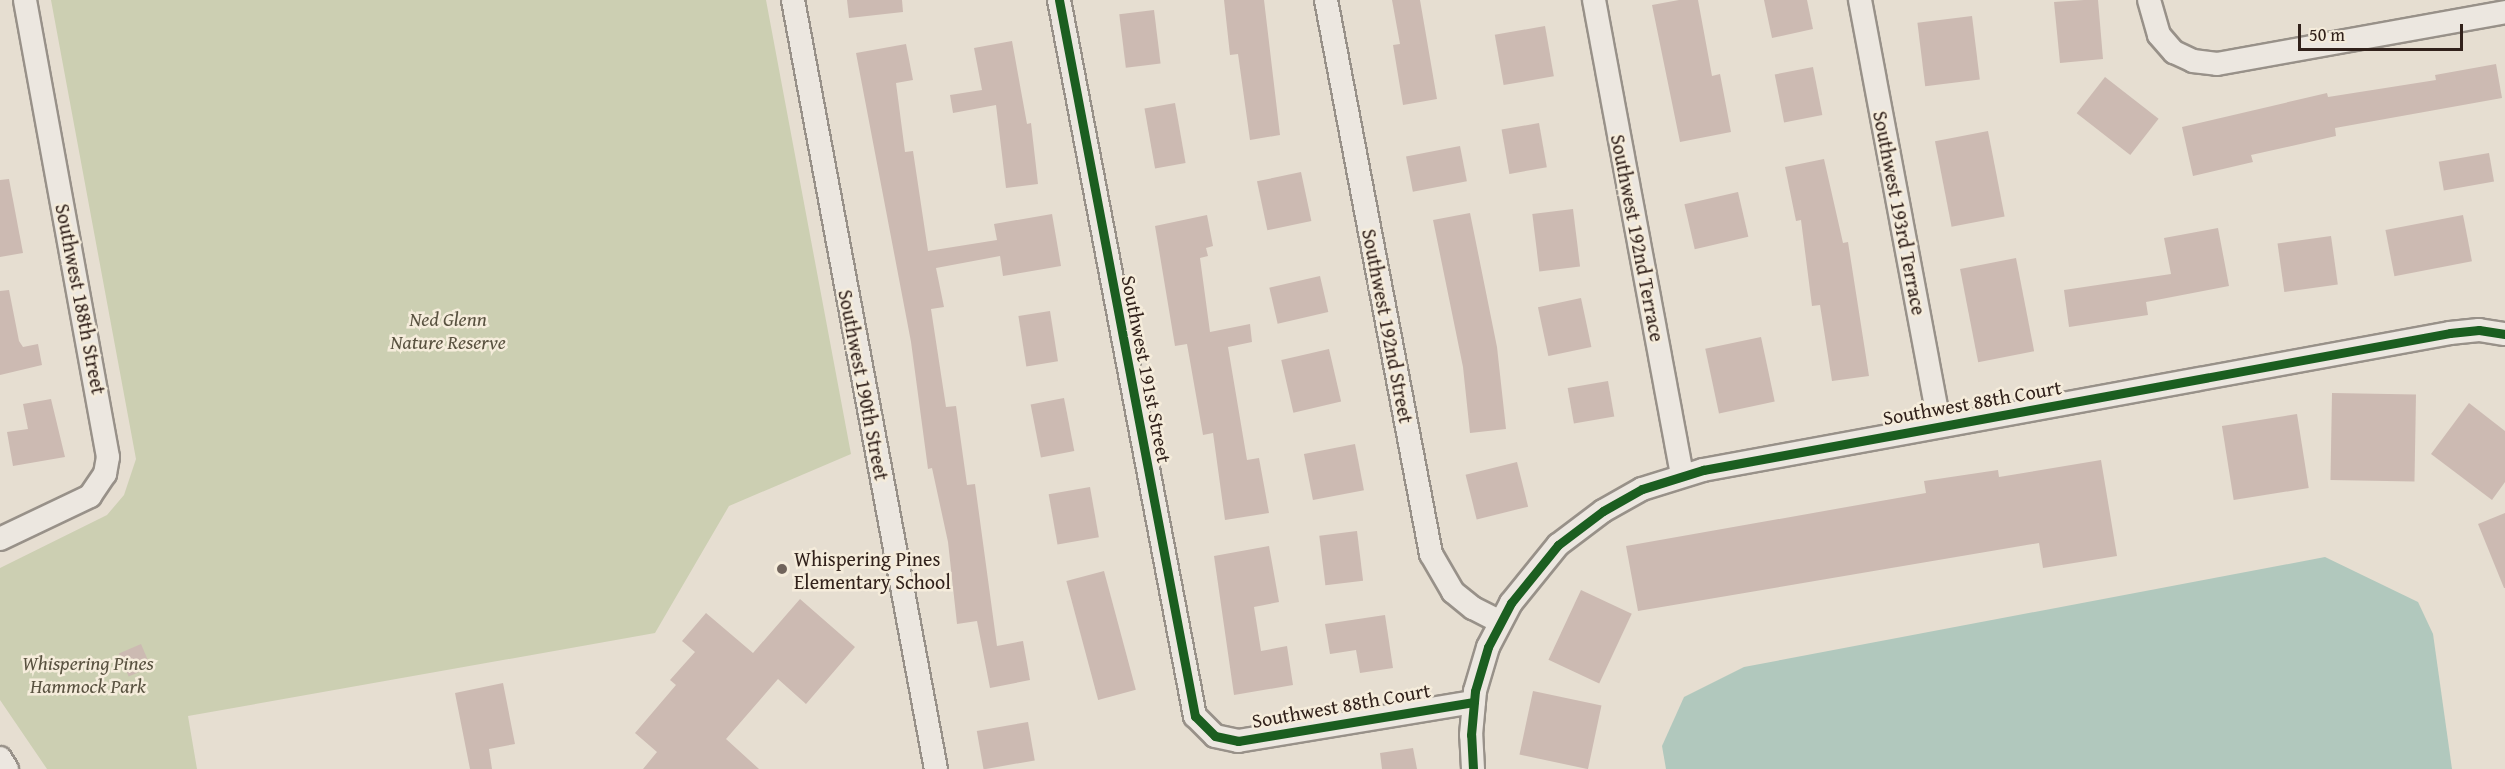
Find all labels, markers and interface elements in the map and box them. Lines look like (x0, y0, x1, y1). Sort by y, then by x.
scale bar (2301, 12, 2466, 50)
text: 50 m (2309, 21, 2345, 48)
street label: Southwest 193rd Terrace (1868, 109, 1932, 317)
street label: Southwest 192nd Terrace (1606, 132, 1670, 344)
street label: Southwest 188th Street (51, 202, 111, 396)
street label: Southwest 192nd Street (1357, 227, 1419, 425)
street label: Southwest 191st Street (1117, 273, 1177, 465)
street label: Southwest 190th Street (834, 288, 894, 482)
park label: Ned Glenn Nature Reserve (390, 307, 506, 354)
street label: Southwest 88th Court (1881, 374, 2063, 430)
place label: Whispering Pines Elementary School (794, 546, 951, 593)
marker: Whispering Pines Elementary School (775, 562, 789, 576)
park label: Whispering Pines Hammock Park (22, 650, 154, 697)
street label: Southwest 88th Court (1250, 677, 1432, 733)

